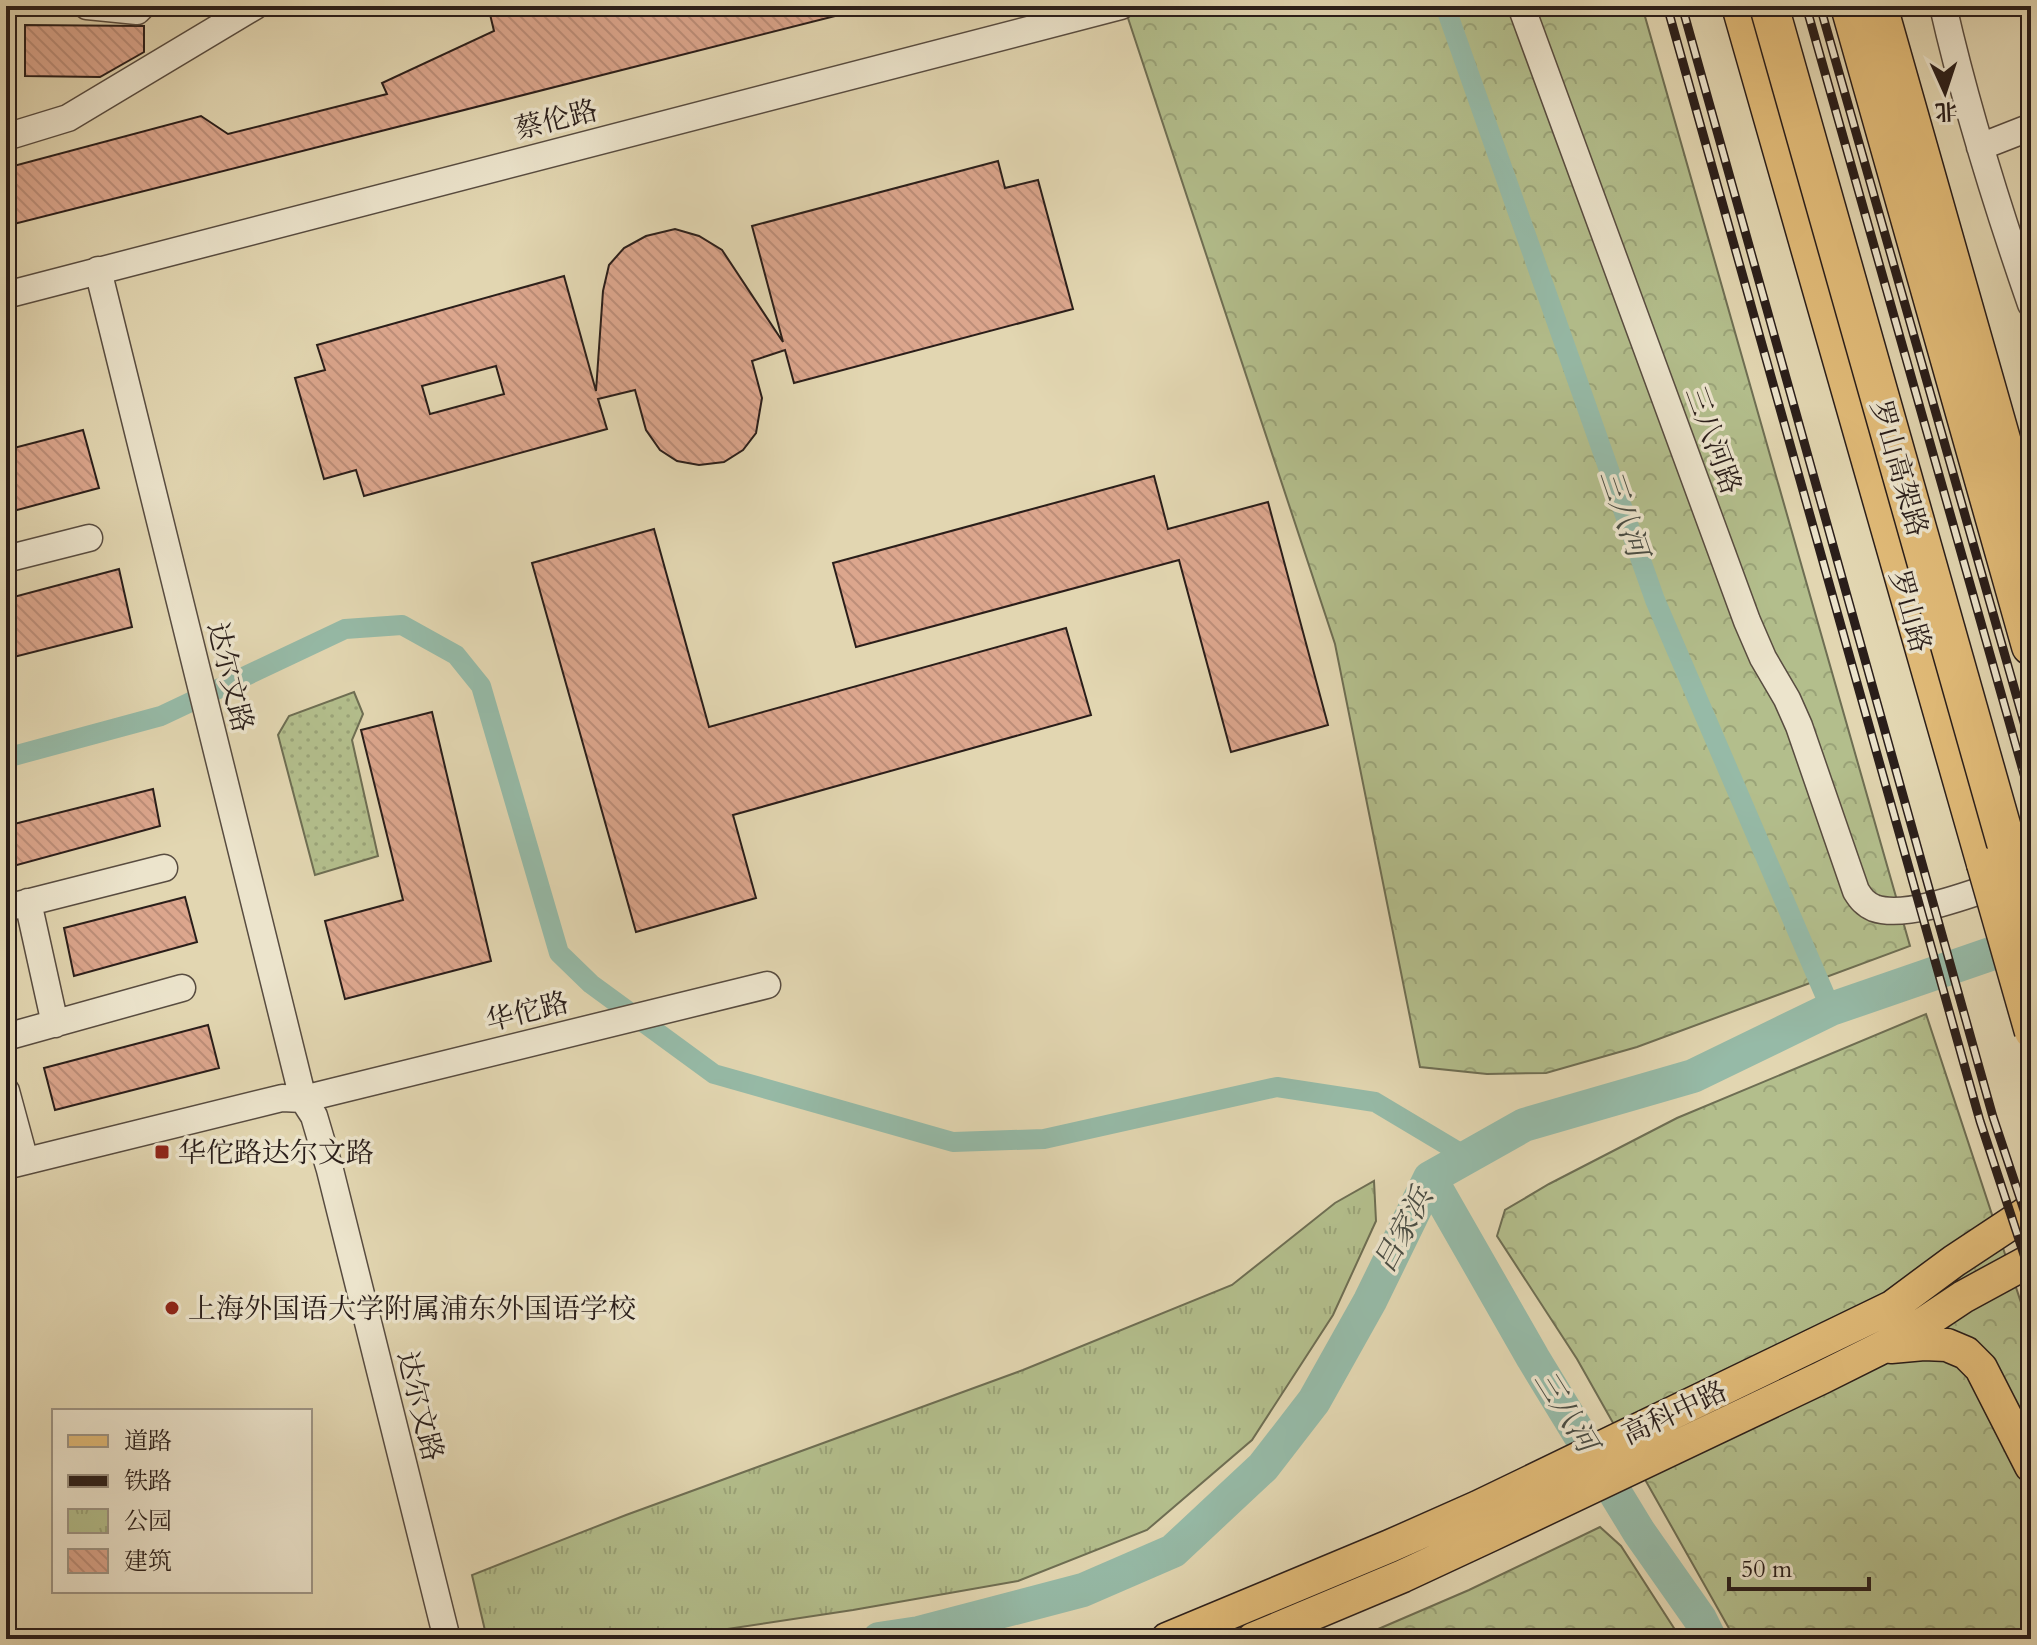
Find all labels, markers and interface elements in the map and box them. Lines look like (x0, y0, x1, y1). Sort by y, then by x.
north arrow (1905, 52, 1985, 132)
street label: 蔡伦路 (511, 91, 602, 149)
text: 北 (1934, 95, 1958, 127)
street label: 三八河路 (1676, 381, 1750, 499)
street label: 罗山高架路 (1861, 396, 1937, 541)
water label: 三八河 (1589, 464, 1659, 567)
street label: 罗山路 (1880, 566, 1940, 657)
street label: 达尔文路 (198, 618, 262, 736)
street label: 华佗路 (482, 983, 573, 1041)
place label: 华佗路达尔文路 (178, 1134, 374, 1172)
marker: 华佗路达尔文路 (153, 1143, 171, 1161)
water label: 吕家浜 (1364, 1179, 1444, 1280)
place label: 上海外国语大学附属浦东外国语学校 (188, 1290, 636, 1328)
marker: 上海外国语大学附属浦东外国语学校 (163, 1299, 181, 1317)
street label: 达尔文路 (388, 1347, 452, 1465)
water label: 三八河 (1524, 1362, 1609, 1465)
street label: 高科中路 (1616, 1372, 1733, 1454)
legend (52, 1409, 312, 1593)
text: 道路 (124, 1425, 172, 1458)
text: 铁路 (124, 1465, 172, 1498)
text: 公园 (124, 1505, 172, 1538)
scale bar (1729, 1541, 1869, 1591)
text: 建筑 (124, 1545, 172, 1578)
text: 50 m (1741, 1553, 1793, 1586)

